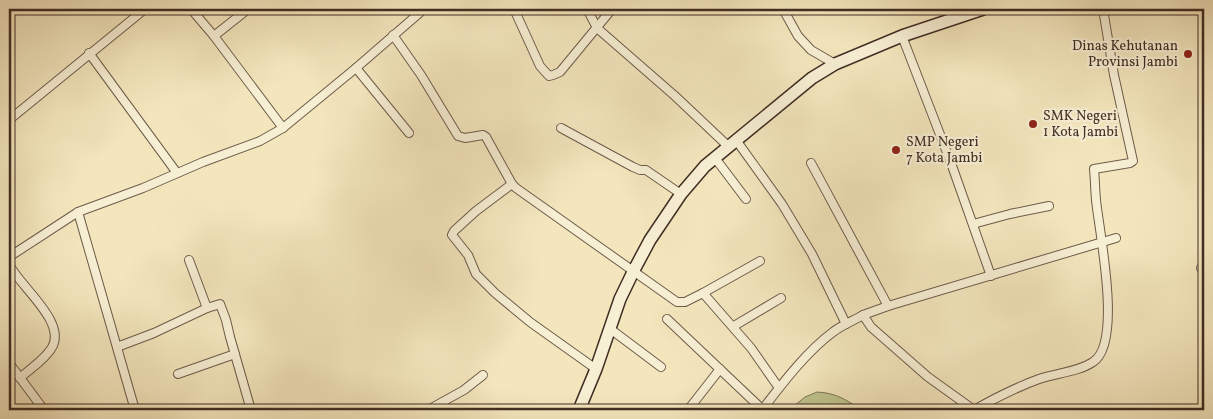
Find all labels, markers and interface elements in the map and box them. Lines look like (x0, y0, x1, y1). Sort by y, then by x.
place label: Dinas Kehutanan Provinsi Jambi (1072, 37, 1178, 72)
marker: Dinas Kehutanan Provinsi Jambi (1182, 48, 1194, 60)
place label: SMK Negeri 1 Kota Jambi (1043, 107, 1118, 142)
marker: SMK Negeri 1 Kota Jambi (1027, 118, 1039, 130)
place label: SMP Negeri 7 Kota Jambi (906, 133, 983, 168)
marker: SMP Negeri 7 Kota Jambi (890, 144, 902, 156)

